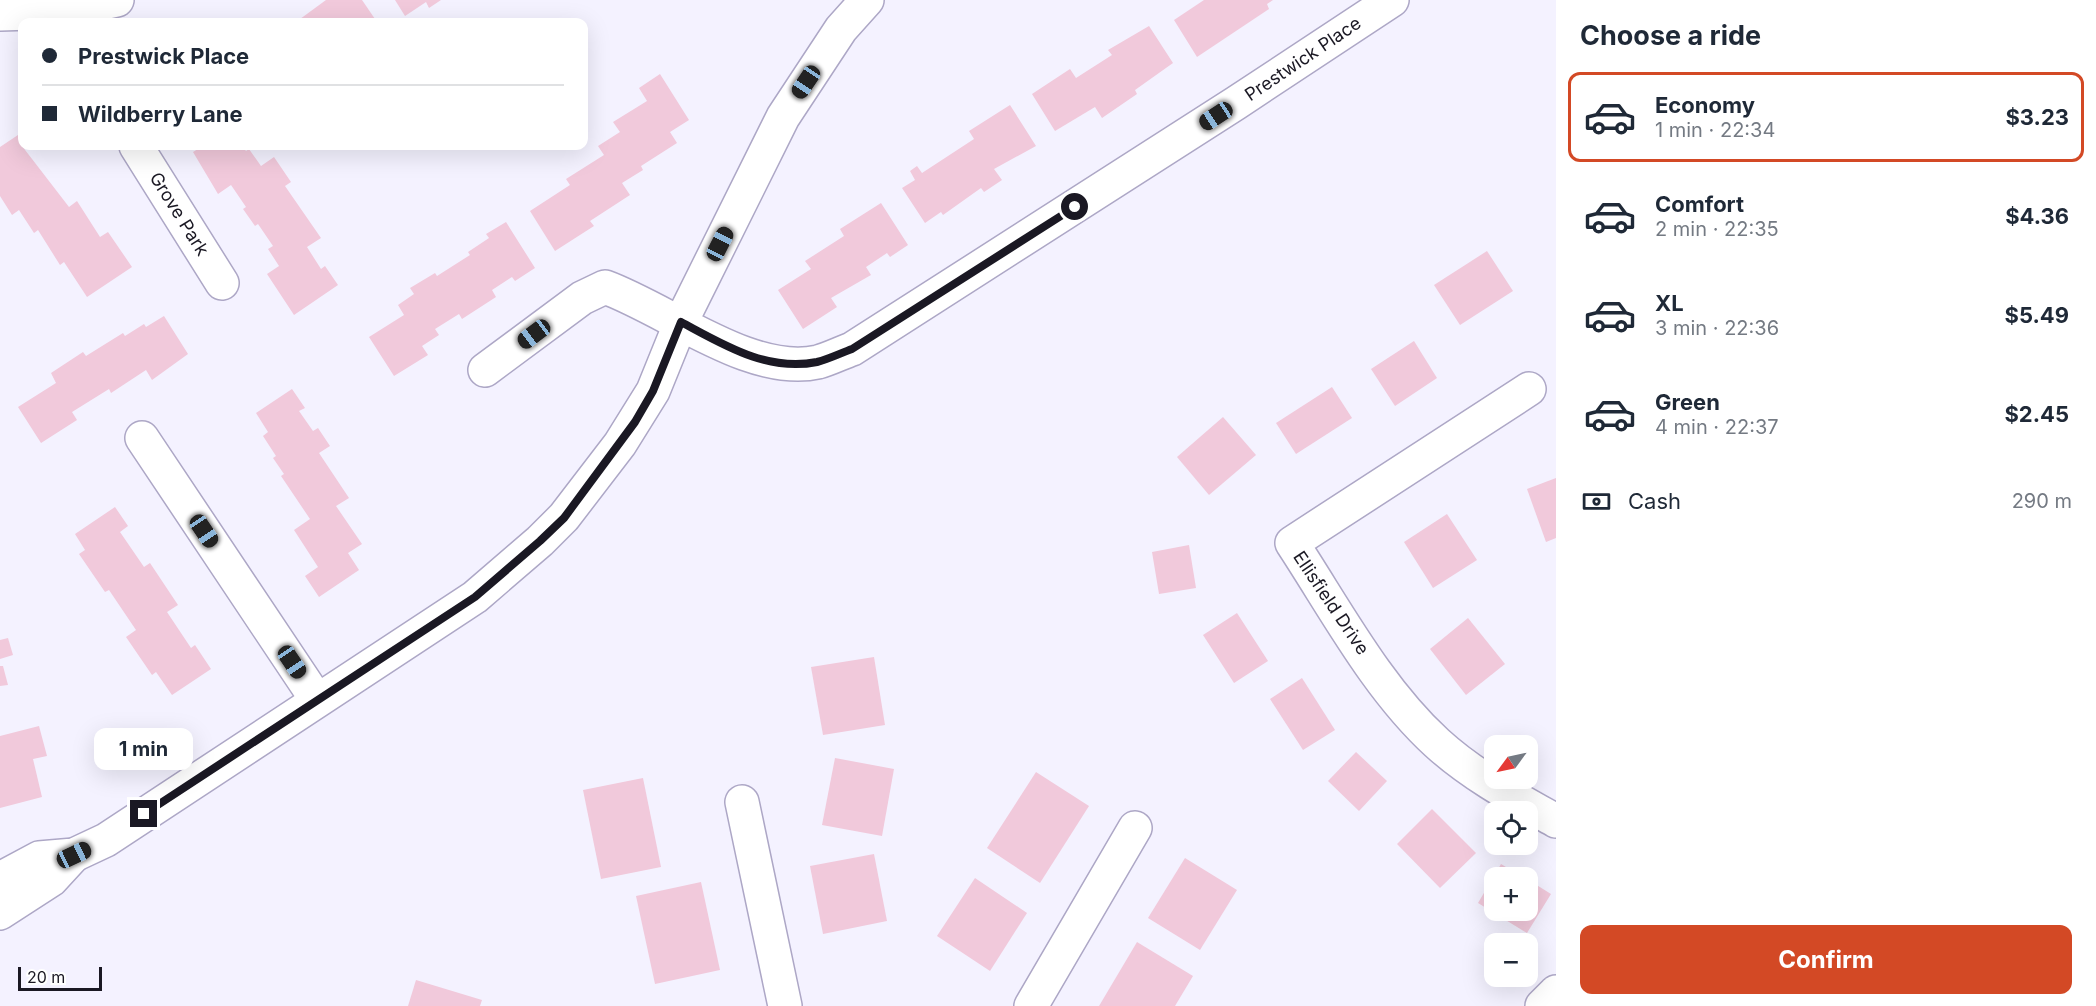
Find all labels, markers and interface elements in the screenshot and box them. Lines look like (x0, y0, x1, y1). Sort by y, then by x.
street label: Prestwick Place (1241, 12, 1365, 105)
text: Choose a ride (1580, 19, 1761, 52)
text: Prestwick Place (78, 43, 249, 69)
car (788, 62, 824, 102)
icon: car (1583, 90, 1637, 144)
text: Economy (1655, 92, 1755, 118)
car (1196, 99, 1236, 133)
text: Wildberry Lane (78, 101, 242, 127)
text: $3.23 (2005, 104, 2069, 130)
text: 1 min · 22:34 (1655, 118, 1775, 142)
street label: Grove Park (146, 168, 213, 259)
icon: car (1583, 189, 1637, 243)
text: Comfort (1655, 191, 1744, 217)
route start (1061, 193, 1088, 220)
text: $4.36 (2005, 203, 2069, 229)
text: 2 min · 22:35 (1655, 217, 1779, 241)
car (704, 224, 736, 264)
icon: car (1583, 288, 1637, 342)
text: XL (1655, 290, 1684, 316)
text: $5.49 (2005, 302, 2069, 328)
car (514, 316, 554, 352)
text: 3 min · 22:36 (1655, 316, 1779, 340)
icon: car (1583, 387, 1637, 441)
text: Green (1655, 389, 1720, 415)
text: $2.45 (2004, 401, 2069, 427)
text: 4 min · 22:37 (1655, 415, 1779, 439)
icon: cash (1580, 485, 1613, 518)
text: Cash (1628, 488, 1681, 514)
text: 290 m (2012, 489, 2072, 513)
car (186, 511, 222, 551)
street label: Ellisfield Drive (1289, 547, 1374, 658)
car (274, 642, 310, 682)
callout: 1 min (94, 727, 194, 769)
north arrow (1484, 735, 1538, 789)
map controls (1484, 735, 1538, 987)
text: 1 min (119, 737, 168, 761)
route end (130, 800, 157, 827)
button: locate (1484, 801, 1538, 855)
car (54, 839, 94, 871)
button: + (1484, 867, 1538, 921)
button: Confirm (1580, 925, 2072, 994)
button: − (1484, 933, 1538, 987)
scale bar (18, 964, 102, 992)
text: 20 m (27, 967, 65, 987)

